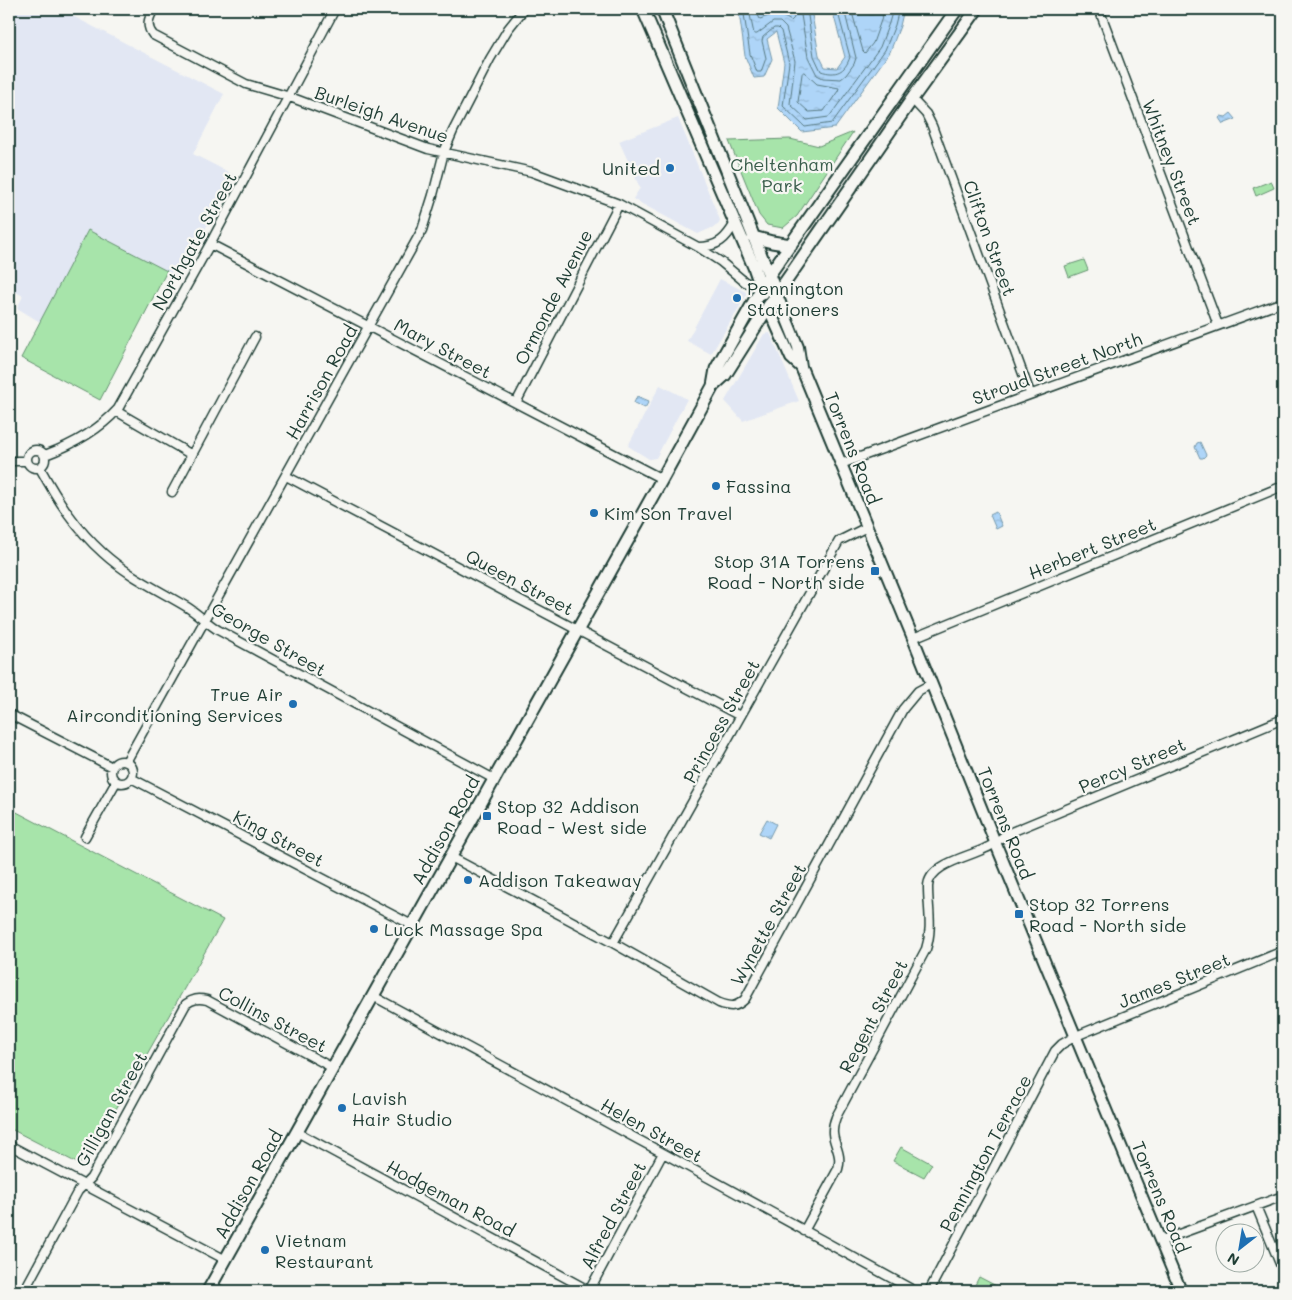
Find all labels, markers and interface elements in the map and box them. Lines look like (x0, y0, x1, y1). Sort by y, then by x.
street label: Burleigh Avenue (312, 80, 452, 148)
street label: Whitney Street (1137, 96, 1207, 228)
park label: Cheltenham Park (730, 152, 834, 197)
place label: United (602, 156, 660, 180)
marker: United (664, 162, 676, 174)
street label: Northgate Street (146, 167, 242, 315)
street label: Clifton Street (958, 177, 1022, 299)
street label: Ormonde Avenue (509, 225, 597, 369)
place label: Pennington Stationers (747, 276, 844, 321)
marker: Pennington Stationers (731, 292, 743, 304)
street label: Mary Street (390, 312, 496, 384)
street label: Harrison Road (280, 320, 362, 444)
street label: Stroud Street North (969, 326, 1145, 410)
street label: Torrens Road (820, 388, 886, 508)
place label: Fassina (726, 474, 791, 498)
marker: Fassina (710, 480, 722, 492)
place label: Kim Son Travel (604, 501, 733, 525)
marker: Kim Son Travel (588, 507, 600, 519)
street label: Herbert Street (1025, 511, 1159, 585)
street label: Queen Street (462, 543, 578, 621)
place label: Stop 31A Torrens Road - North side (707, 549, 865, 594)
marker: Stop 31A Torrens Road - North side (869, 565, 881, 577)
street label: George Street (207, 596, 331, 682)
street label: Princess Street (677, 655, 765, 787)
place label: True Air Airconditioning Services (66, 682, 283, 727)
marker: True Air Airconditioning Services (287, 698, 299, 710)
street label: Percy Street (1075, 732, 1189, 798)
street label: Torrens Road (973, 763, 1039, 883)
street label: Addison Road (405, 771, 485, 889)
place label: Stop 32 Addison Road - West side (497, 794, 647, 839)
street label: King Street (229, 804, 329, 872)
marker: Stop 32 Addison Road - West side (481, 810, 493, 822)
street label: Wynette Street (724, 859, 812, 989)
place label: Addison Takeaway (478, 868, 642, 892)
marker: Addison Takeaway (462, 874, 474, 886)
place label: Stop 32 Torrens Road - North side (1029, 892, 1187, 937)
marker: Stop 32 Torrens Road - North side (1013, 908, 1025, 920)
place label: Luck Massage Spa (384, 917, 543, 941)
marker: Luck Massage Spa (368, 923, 380, 935)
street label: James Street (1115, 947, 1233, 1013)
street label: Regent Street (833, 955, 913, 1077)
street label: Collins Street (214, 980, 332, 1058)
street label: Gilligan Street (69, 1047, 153, 1171)
street label: Pennington Terrace (933, 1070, 1037, 1236)
place label: Lavish Hair Studio (352, 1086, 452, 1131)
street label: Helen Street (597, 1092, 707, 1168)
marker: Lavish Hair Studio (336, 1102, 348, 1114)
street label: Addison Road (208, 1125, 288, 1243)
street label: Torrens Road (1127, 1137, 1195, 1257)
street label: Hodgeman Road (382, 1154, 520, 1242)
street label: Alfred Street (575, 1157, 651, 1273)
north arrow (1214, 1222, 1264, 1272)
place label: Vietnam Restaurant (275, 1228, 374, 1273)
marker: Vietnam Restaurant (259, 1244, 271, 1256)
text: N (1224, 1249, 1243, 1270)

